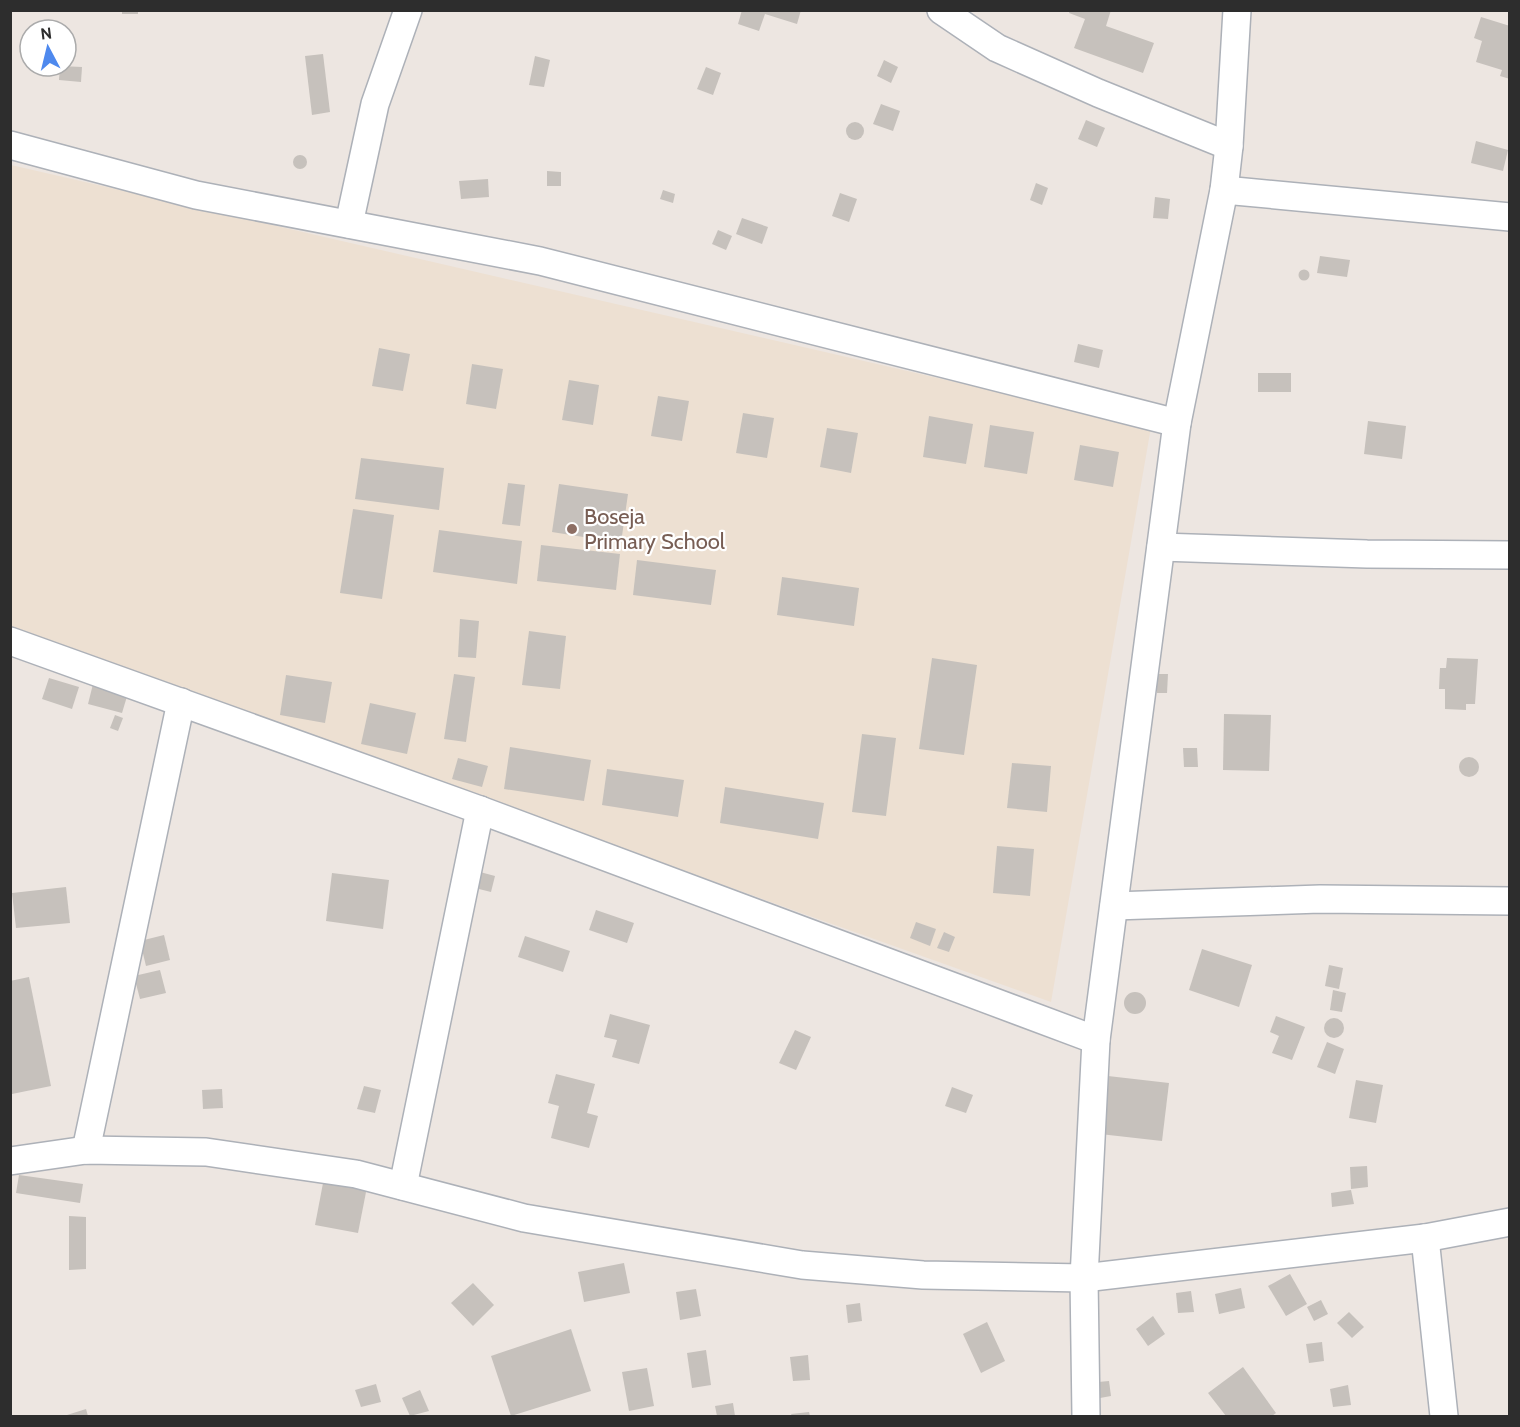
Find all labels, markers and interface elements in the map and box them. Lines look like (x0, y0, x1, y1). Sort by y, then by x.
north arrow (18, 18, 78, 78)
text: N (39, 23, 53, 44)
place label: Boseja Primary School (584, 503, 726, 555)
marker: Boseja Primary School (565, 522, 579, 536)

